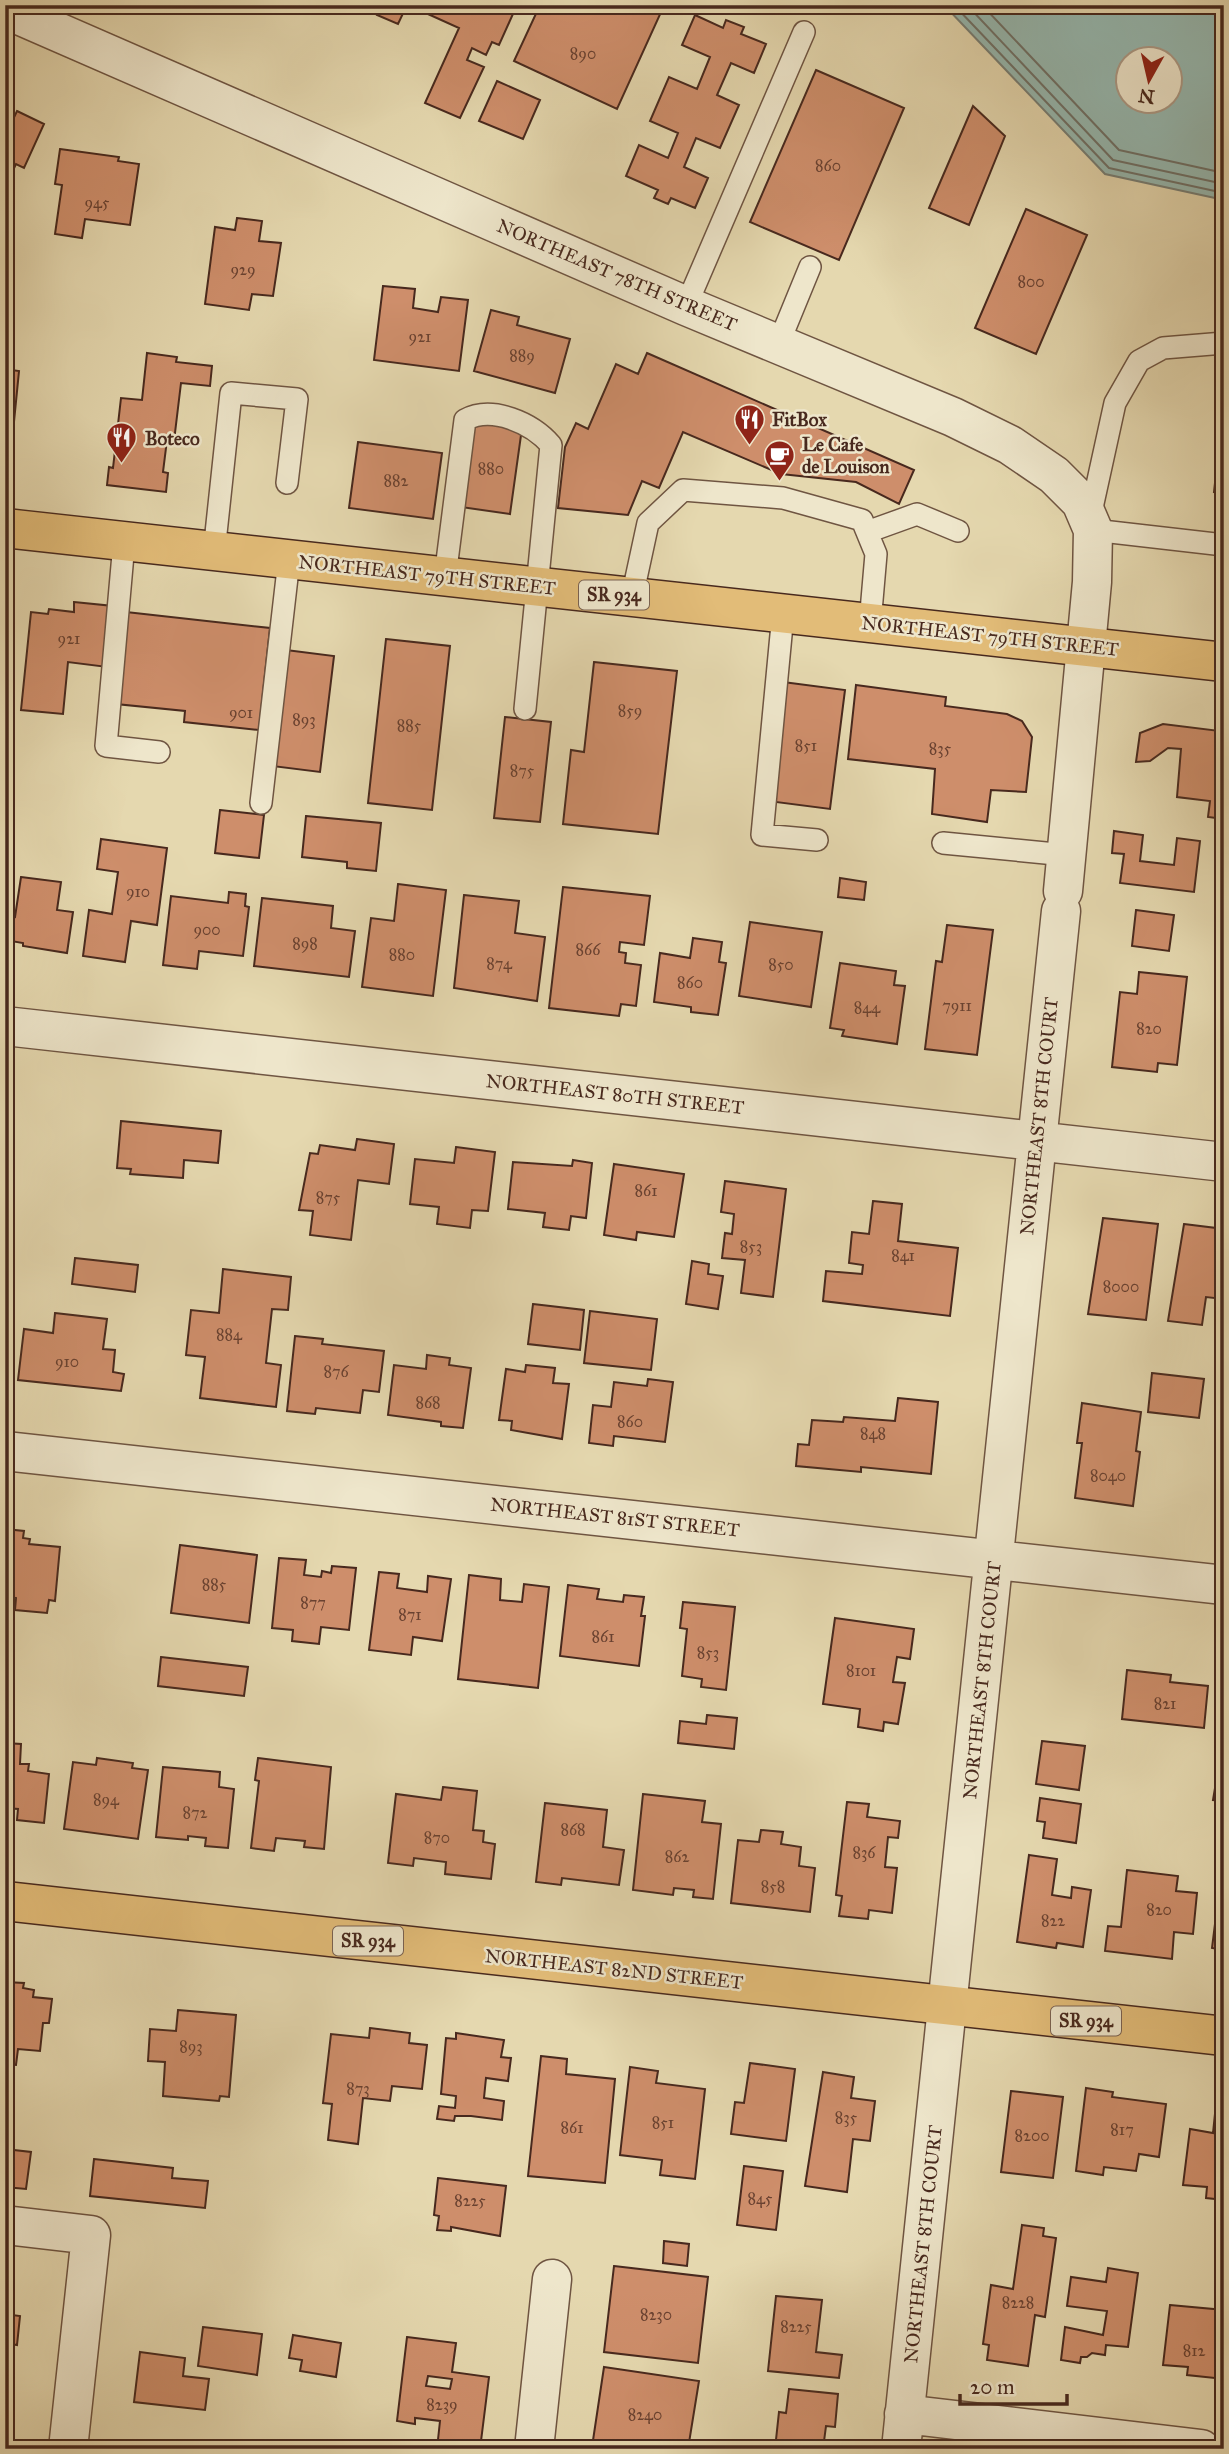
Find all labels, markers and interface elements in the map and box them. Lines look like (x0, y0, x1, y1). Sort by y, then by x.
house number: 890 (570, 44, 596, 63)
north arrow (1114, 46, 1184, 116)
text: N (1137, 84, 1156, 109)
house number: 860 (815, 156, 841, 175)
house number: 945 (85, 193, 110, 212)
street label: NORTHEAST 78TH STREET (493, 214, 741, 336)
house number: 929 (230, 260, 256, 279)
house number: 800 (1017, 272, 1045, 291)
house number: 921 (409, 327, 431, 346)
house number: 889 (509, 346, 535, 365)
restaurant icon: FitBox (732, 402, 766, 446)
place label: FitBox (772, 408, 827, 431)
restaurant icon: Boteco (105, 421, 139, 465)
place label: Boteco (145, 427, 200, 450)
place label: Le Cafe de Louison (802, 433, 890, 478)
cafe icon: Le Cafe de Louison (762, 438, 796, 482)
house number: 880 (478, 459, 504, 478)
house number: 882 (384, 471, 409, 490)
street label: NORTHEAST 79TH STREET (297, 550, 557, 600)
road number: SR 934 (579, 580, 649, 610)
street label: NORTHEAST 79TH STREET (860, 611, 1120, 661)
house number: 921 (58, 629, 80, 648)
house number: 859 (618, 701, 642, 720)
house number: 901 (229, 703, 253, 722)
house number: 893 (292, 710, 316, 729)
house number: 885 (397, 716, 422, 735)
house number: 851 (795, 736, 817, 755)
house number: 835 (929, 739, 952, 758)
house number: 875 (510, 761, 535, 780)
house number: 910 (126, 882, 150, 901)
house number: 900 (193, 920, 221, 939)
house number: 898 (292, 934, 318, 953)
house number: 866 (576, 940, 601, 959)
house number: 880 (389, 945, 415, 964)
house number: 874 (486, 954, 513, 973)
house number: 850 (768, 955, 794, 974)
house number: 860 (677, 973, 703, 992)
house number: 7911 (942, 996, 972, 1015)
street label: NORTHEAST 8TH COURT (1015, 996, 1063, 1236)
house number: 844 (854, 998, 881, 1017)
house number: 820 (1136, 1019, 1162, 1038)
street label: NORTHEAST 80TH STREET (485, 1069, 745, 1119)
house number: 861 (635, 1181, 657, 1200)
house number: 875 (316, 1188, 341, 1207)
house number: 853 (740, 1237, 762, 1256)
house number: 841 (891, 1246, 915, 1265)
house number: 8000 (1103, 1277, 1139, 1296)
house number: 884 (216, 1325, 243, 1344)
house number: 910 (55, 1352, 79, 1371)
house number: 876 (323, 1362, 349, 1381)
house number: 868 (415, 1393, 441, 1412)
house number: 860 (617, 1412, 643, 1431)
house number: 848 (860, 1424, 886, 1443)
house number: 8040 (1090, 1466, 1126, 1485)
street label: NORTHEAST 81ST STREET (489, 1492, 741, 1542)
street label: NORTHEAST 8TH COURT (958, 1560, 1006, 1800)
house number: 885 (202, 1575, 227, 1594)
house number: 877 (300, 1593, 326, 1612)
house number: 871 (398, 1605, 422, 1624)
house number: 861 (592, 1627, 614, 1646)
house number: 853 (697, 1643, 719, 1662)
house number: 8101 (846, 1661, 876, 1680)
house number: 821 (1154, 1694, 1176, 1713)
house number: 894 (93, 1790, 120, 1809)
house number: 872 (183, 1803, 208, 1822)
house number: 868 (560, 1820, 586, 1839)
house number: 870 (424, 1828, 450, 1847)
house number: 836 (852, 1843, 876, 1862)
house number: 862 (665, 1847, 689, 1866)
house number: 858 (761, 1877, 785, 1896)
house number: 820 (1146, 1900, 1172, 1919)
house number: 822 (1041, 1911, 1065, 1930)
road number: SR 934 (333, 1926, 403, 1955)
street label: NORTHEAST 82ND STREET (484, 1944, 744, 1994)
road number: SR 934 (1051, 2007, 1121, 2036)
house number: 893 (179, 2037, 203, 2056)
house number: 873 (346, 2079, 370, 2098)
house number: 835 (835, 2108, 858, 2127)
house number: 851 (652, 2113, 674, 2132)
house number: 861 (561, 2118, 583, 2137)
house number: 817 (1110, 2120, 1134, 2139)
street label: NORTHEAST 8TH COURT (899, 2124, 947, 2364)
house number: 8200 (1014, 2126, 1050, 2145)
house number: 845 (748, 2189, 773, 2208)
house number: 8225 (454, 2191, 486, 2210)
house number: 8228 (1002, 2293, 1034, 2312)
house number: 8230 (640, 2305, 672, 2324)
house number: 8225 (780, 2317, 812, 2336)
house number: 812 (1183, 2341, 1205, 2360)
scale bar (960, 2363, 1066, 2407)
text: 20 m (970, 2374, 1015, 2400)
house number: 8239 (426, 2395, 458, 2414)
house number: 8240 (628, 2405, 662, 2424)

